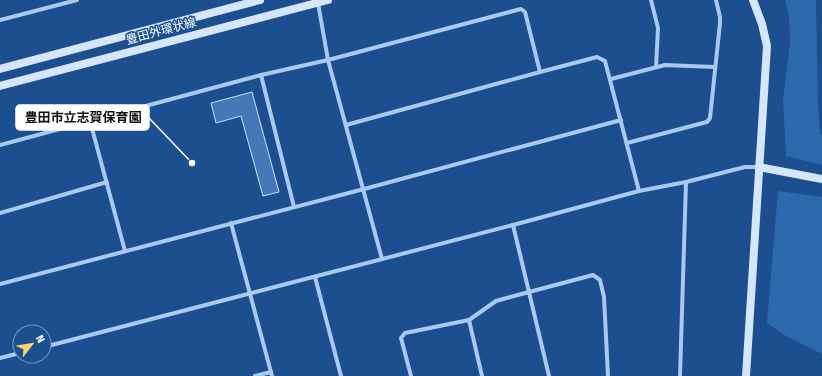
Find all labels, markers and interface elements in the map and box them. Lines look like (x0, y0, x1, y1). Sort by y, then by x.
street label: 豊田外環状線 (124, 15, 198, 47)
callout: 豊田市立志賀保育園 (16, 105, 149, 130)
text: 豊田市立志賀保育園 (24, 110, 142, 125)
north arrow (12, 324, 52, 364)
text: N (33, 333, 47, 345)

